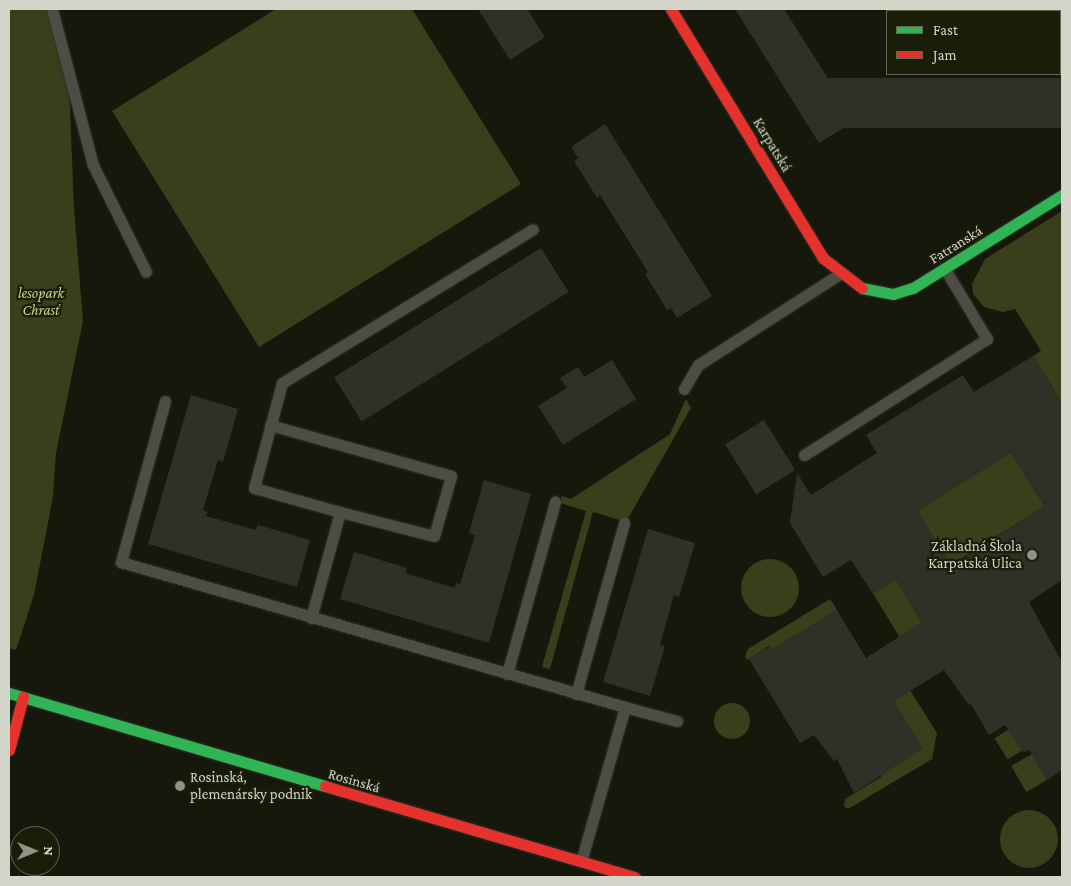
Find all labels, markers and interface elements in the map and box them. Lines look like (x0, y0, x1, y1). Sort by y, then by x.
legend (886, 10, 1061, 75)
text: Fast (933, 22, 958, 38)
text: Jam (933, 47, 956, 63)
street label: Karpatská (749, 115, 795, 175)
street label: Fatranská (926, 222, 986, 268)
park label: lesopark Chrasť (18, 284, 64, 319)
place label: Základná Škola Karpatská Ulica (928, 537, 1022, 572)
marker: Základná Škola Karpatská Ulica (1026, 549, 1038, 561)
street label: Rosinská (326, 765, 382, 797)
place label: Rosinská, plemenársky podnik (190, 768, 312, 803)
marker: Rosinská, plemenársky podnik (174, 780, 186, 792)
north arrow (10, 826, 60, 876)
text: N (41, 846, 57, 856)

